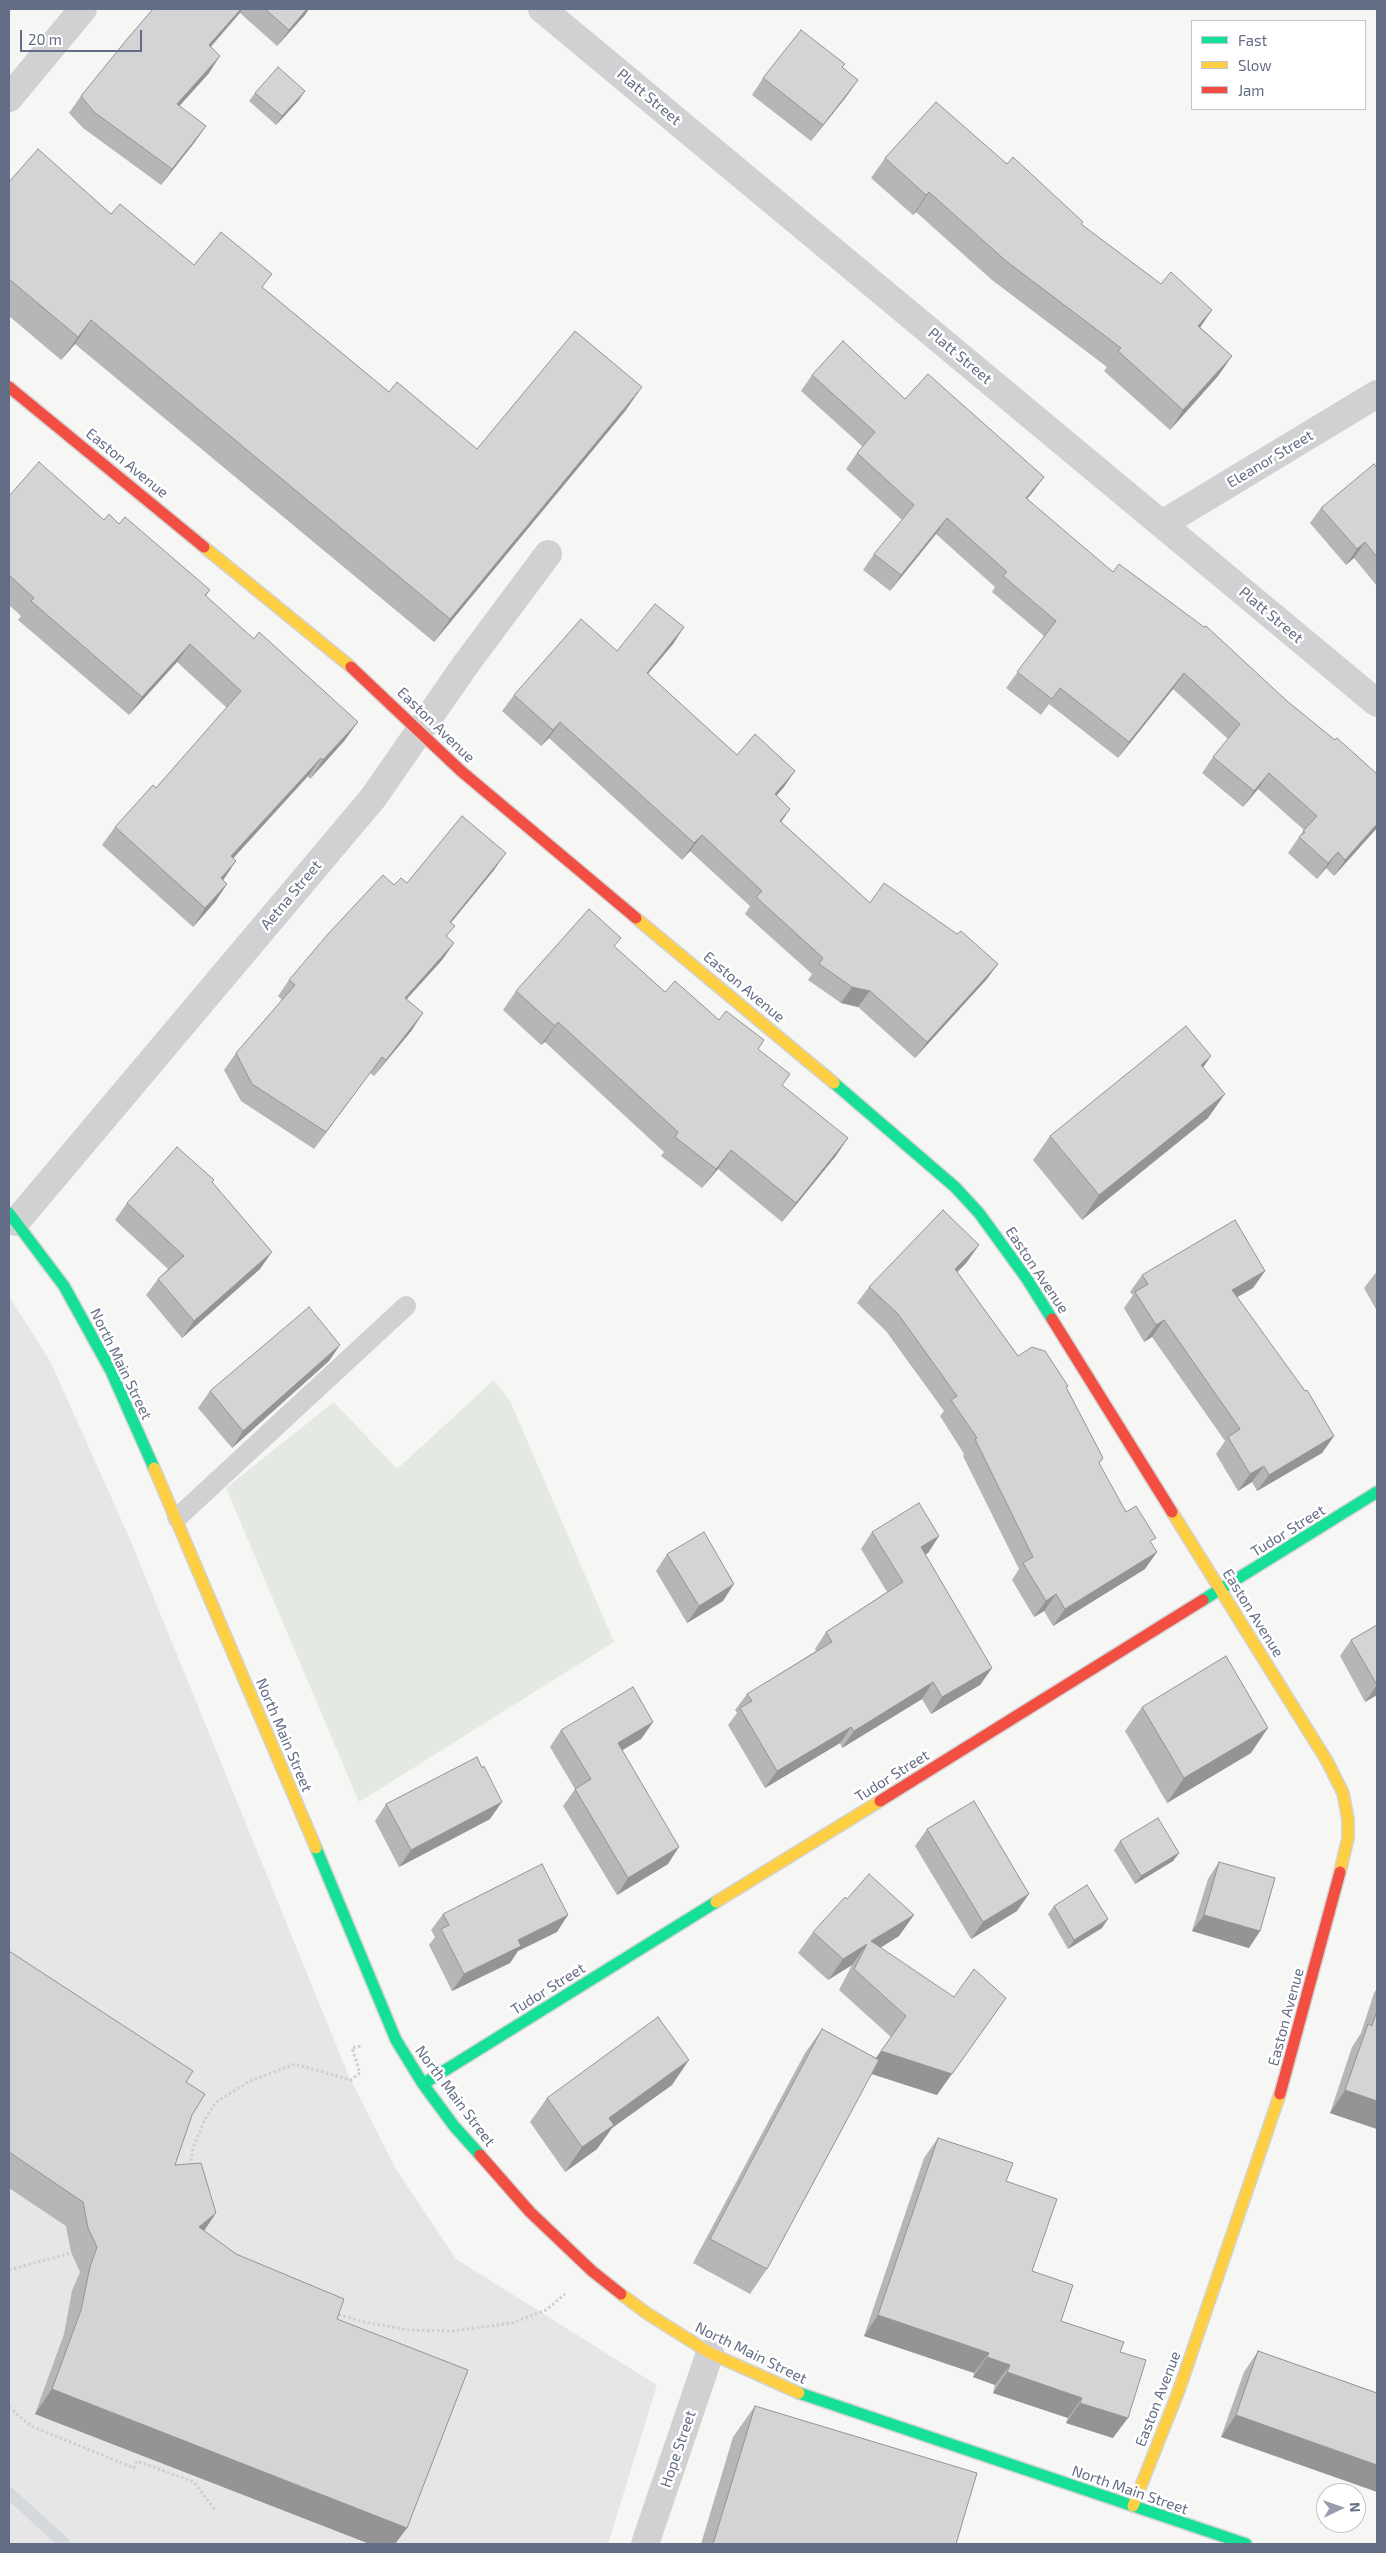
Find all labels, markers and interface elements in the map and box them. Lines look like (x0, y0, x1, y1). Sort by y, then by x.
scale bar (22, 20, 145, 52)
legend (1191, 20, 1366, 110)
text: 20 m (28, 30, 62, 48)
text: Fast (1238, 31, 1267, 49)
text: Slow (1238, 56, 1272, 74)
street label: Platt Street (613, 65, 685, 129)
text: Jam (1238, 81, 1264, 99)
street label: Platt Street (924, 324, 996, 388)
street label: Easton Avenue (82, 424, 172, 502)
street label: Eleanor Street (1224, 426, 1316, 492)
street label: Platt Street (1235, 583, 1307, 647)
street label: Easton Avenue (393, 684, 479, 766)
street label: Aetna Street (257, 857, 325, 933)
street label: Easton Avenue (700, 948, 788, 1026)
street label: Easton Avenue (1001, 1223, 1073, 1317)
street label: North Main Street (86, 1305, 156, 1423)
street label: Tudor Street (1248, 1501, 1328, 1561)
street label: Easton Avenue (1219, 1565, 1287, 1661)
street label: North Main Street (252, 1675, 316, 1795)
street label: Tudor Street (852, 1746, 932, 1806)
street label: Tudor Street (508, 1959, 588, 2019)
street label: Easton Avenue (1264, 1966, 1308, 2068)
street label: North Main Street (411, 2042, 499, 2150)
street label: North Main Street (692, 2318, 810, 2388)
street label: Easton Avenue (1132, 2349, 1184, 2449)
street label: Hope Street (656, 2408, 700, 2490)
street label: North Main Street (1070, 2462, 1190, 2518)
north arrow (1316, 2483, 1366, 2533)
text: N (1347, 2502, 1364, 2513)

